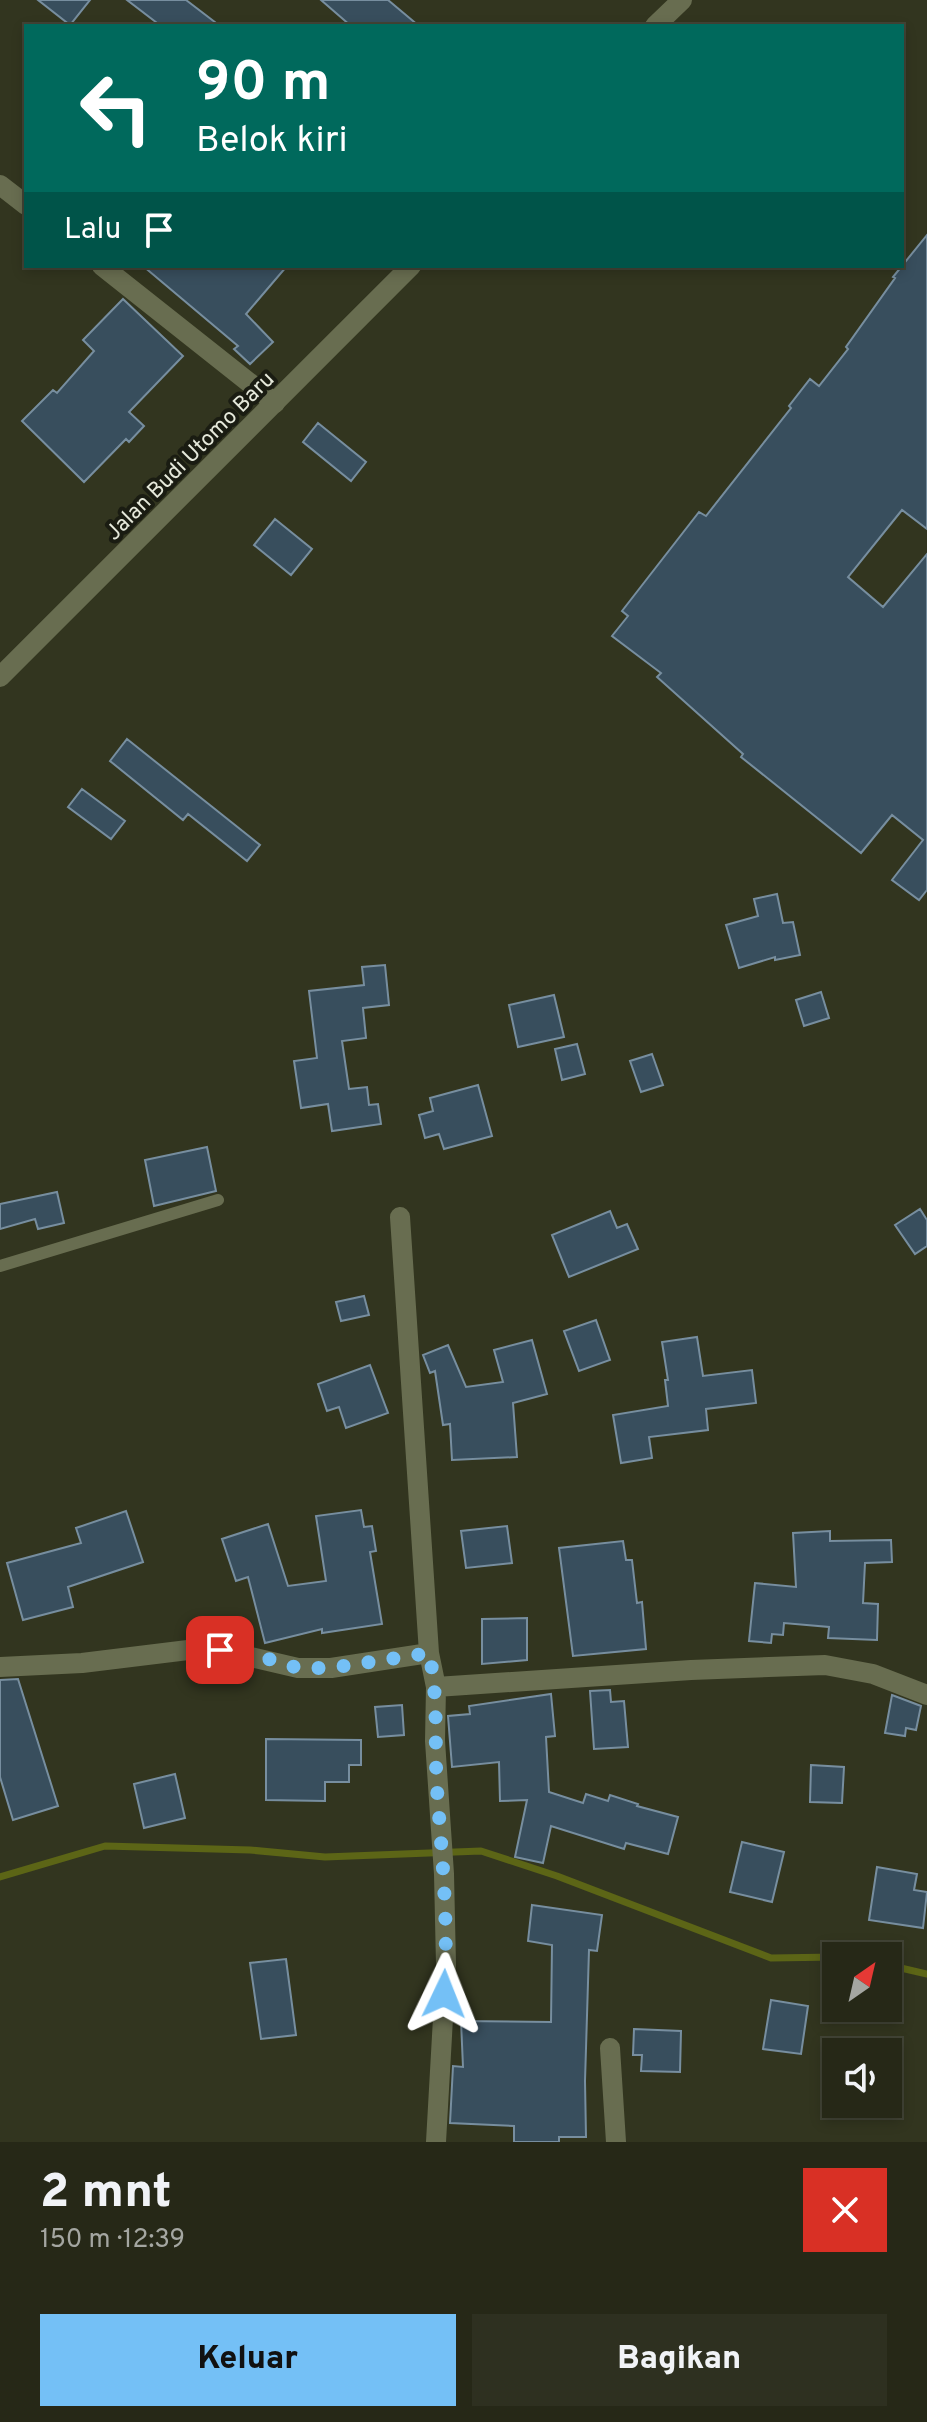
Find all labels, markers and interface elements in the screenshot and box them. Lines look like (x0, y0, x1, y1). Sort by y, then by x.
text: 90 m (196, 50, 331, 120)
icon: left (64, 56, 168, 160)
text: Belok kiri (196, 119, 348, 165)
icon: arrive (137, 208, 181, 252)
text: Lalu (64, 212, 121, 249)
street label: Jalan Budi Utomo Baru (101, 367, 281, 547)
pin (186, 1616, 254, 1684)
icon: arrive (198, 1628, 242, 1672)
north arrow (822, 1942, 902, 2022)
map controls (822, 1942, 902, 2118)
position arrow (402, 1952, 486, 2036)
button: sound (822, 2038, 902, 2118)
text: 2 mnt (40, 2164, 171, 2224)
button: close (803, 2168, 887, 2252)
text: 150 m · 12:39 (40, 2224, 185, 2257)
button: Keluar (40, 2314, 456, 2406)
button: Bagikan (472, 2314, 887, 2406)

